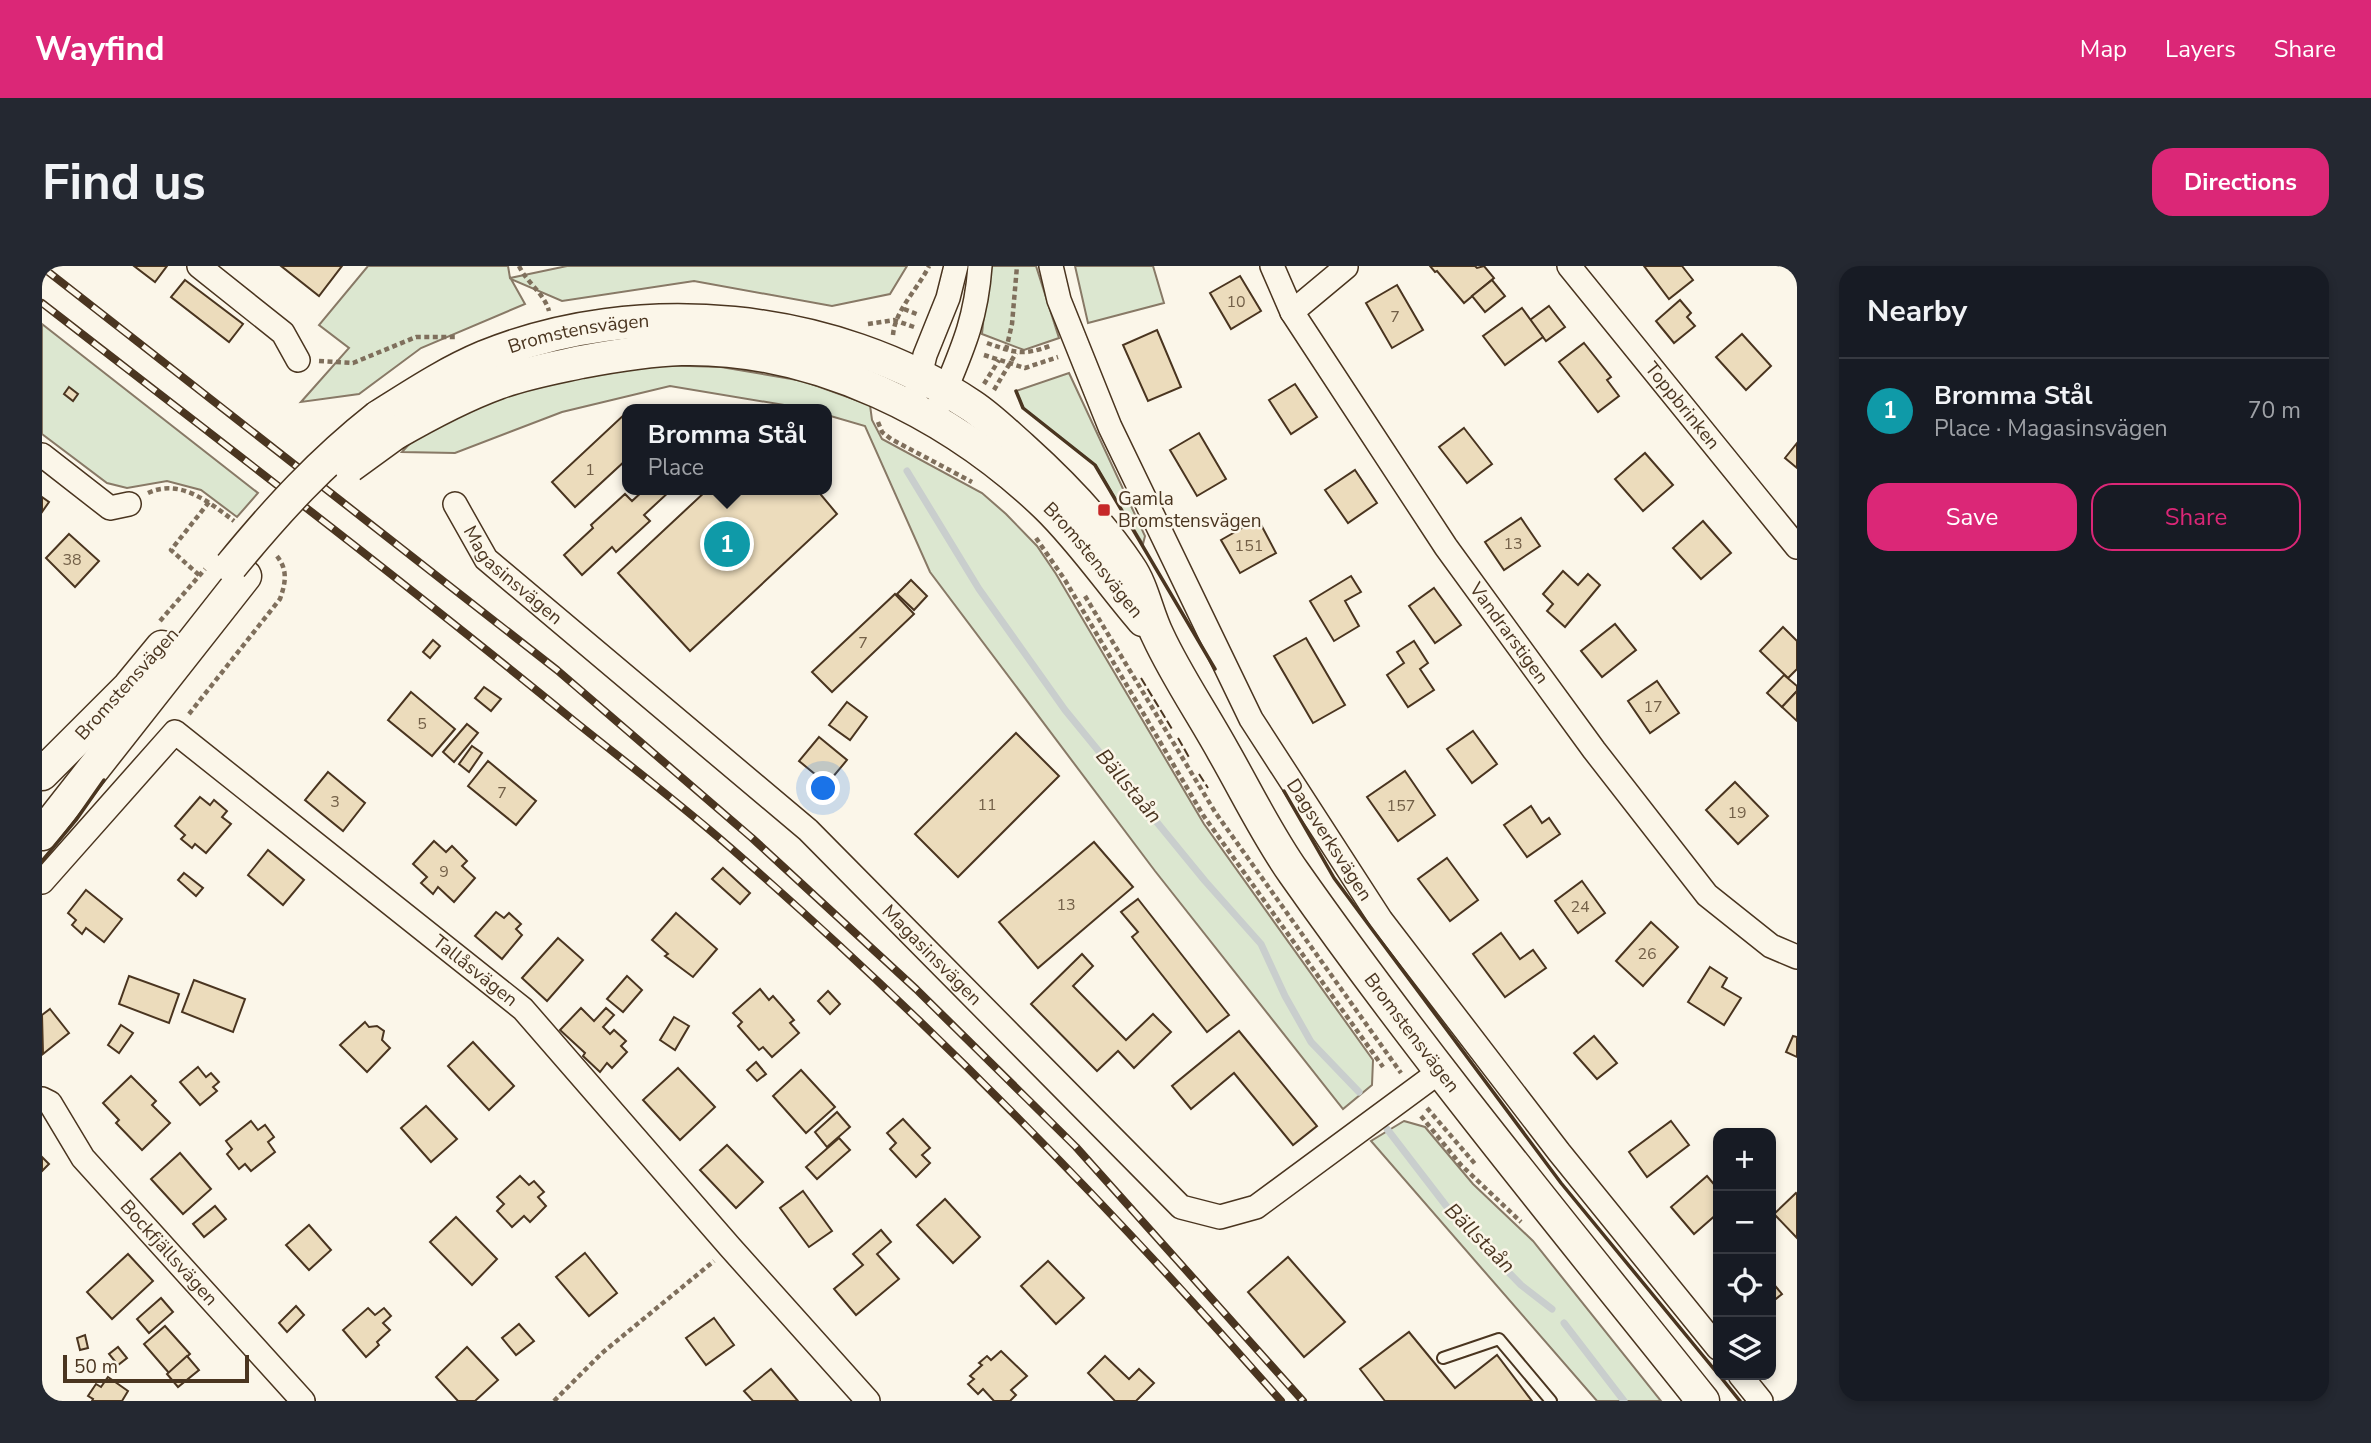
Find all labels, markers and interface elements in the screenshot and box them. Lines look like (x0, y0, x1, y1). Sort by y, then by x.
text: Wayfind (35, 27, 165, 72)
text: Map (2080, 33, 2127, 65)
text: Layers (2165, 33, 2236, 65)
text: Share (2274, 33, 2336, 65)
button: Directions (2152, 148, 2329, 216)
text: Find us (42, 149, 206, 216)
house number: 10 (1226, 291, 1246, 313)
text: Nearby (1867, 291, 1967, 332)
house number: 7 (1390, 306, 1400, 328)
street label: Bromstensvägen (505, 308, 650, 360)
street label: Toppbrinken (1639, 356, 1726, 455)
text: Bromma Stål (1934, 378, 2092, 413)
text: 1 (1883, 395, 1897, 426)
text: 70 m (2248, 395, 2301, 426)
popup (622, 404, 832, 495)
text: Place · Magasinsvägen (1934, 413, 2168, 444)
text: Bromma Stål (648, 417, 806, 452)
text: Place (648, 452, 704, 483)
house number: 1 (585, 459, 595, 481)
button: Save (1867, 483, 2077, 551)
button: Share (2091, 483, 2301, 551)
place label: Gamla Bromstensvägen (1118, 486, 1262, 534)
street label: Bromstensvägen (1037, 496, 1149, 624)
marker: Gamla Bromstensvägen (1096, 502, 1112, 518)
pin: 1 (704, 518, 750, 570)
street label: Magasinsvägen (457, 521, 568, 631)
house number: 13 (1503, 533, 1523, 555)
house number: 151 (1235, 535, 1263, 557)
house number: 38 (62, 549, 82, 571)
street label: Vandrarstigen (1463, 577, 1555, 689)
street label: Bromstensvägen (69, 622, 185, 746)
house number: 7 (858, 632, 868, 654)
house number: 17 (1643, 696, 1663, 718)
house number: 5 (417, 713, 427, 735)
water label: Bällstaån (1090, 743, 1168, 829)
your location (806, 771, 840, 805)
street label: Dagsverksvägen (1280, 774, 1378, 906)
house number: 7 (497, 782, 507, 804)
house number: 3 (330, 791, 340, 813)
house number: 11 (977, 794, 997, 816)
house number: 157 (1387, 795, 1415, 817)
house number: 19 (1727, 802, 1747, 824)
house number: 9 (439, 861, 449, 883)
house number: 13 (1056, 894, 1076, 916)
house number: 24 (1570, 896, 1590, 918)
street label: Magasinsvägen (876, 899, 988, 1011)
street label: Tallåsvägen (427, 929, 523, 1013)
house number: 26 (1637, 943, 1657, 965)
street label: Bromstensvägen (1358, 968, 1466, 1098)
map controls (1713, 1128, 1776, 1380)
button: + (1713, 1128, 1776, 1191)
button: − (1713, 1191, 1776, 1254)
street label: Bockfjällsvägen (114, 1194, 224, 1311)
water label: Bällstaån (1439, 1197, 1521, 1279)
button: locate (1713, 1254, 1776, 1317)
button: layers (1713, 1317, 1776, 1380)
scale bar (63, 1352, 248, 1384)
text: 50 m (74, 1354, 118, 1380)

